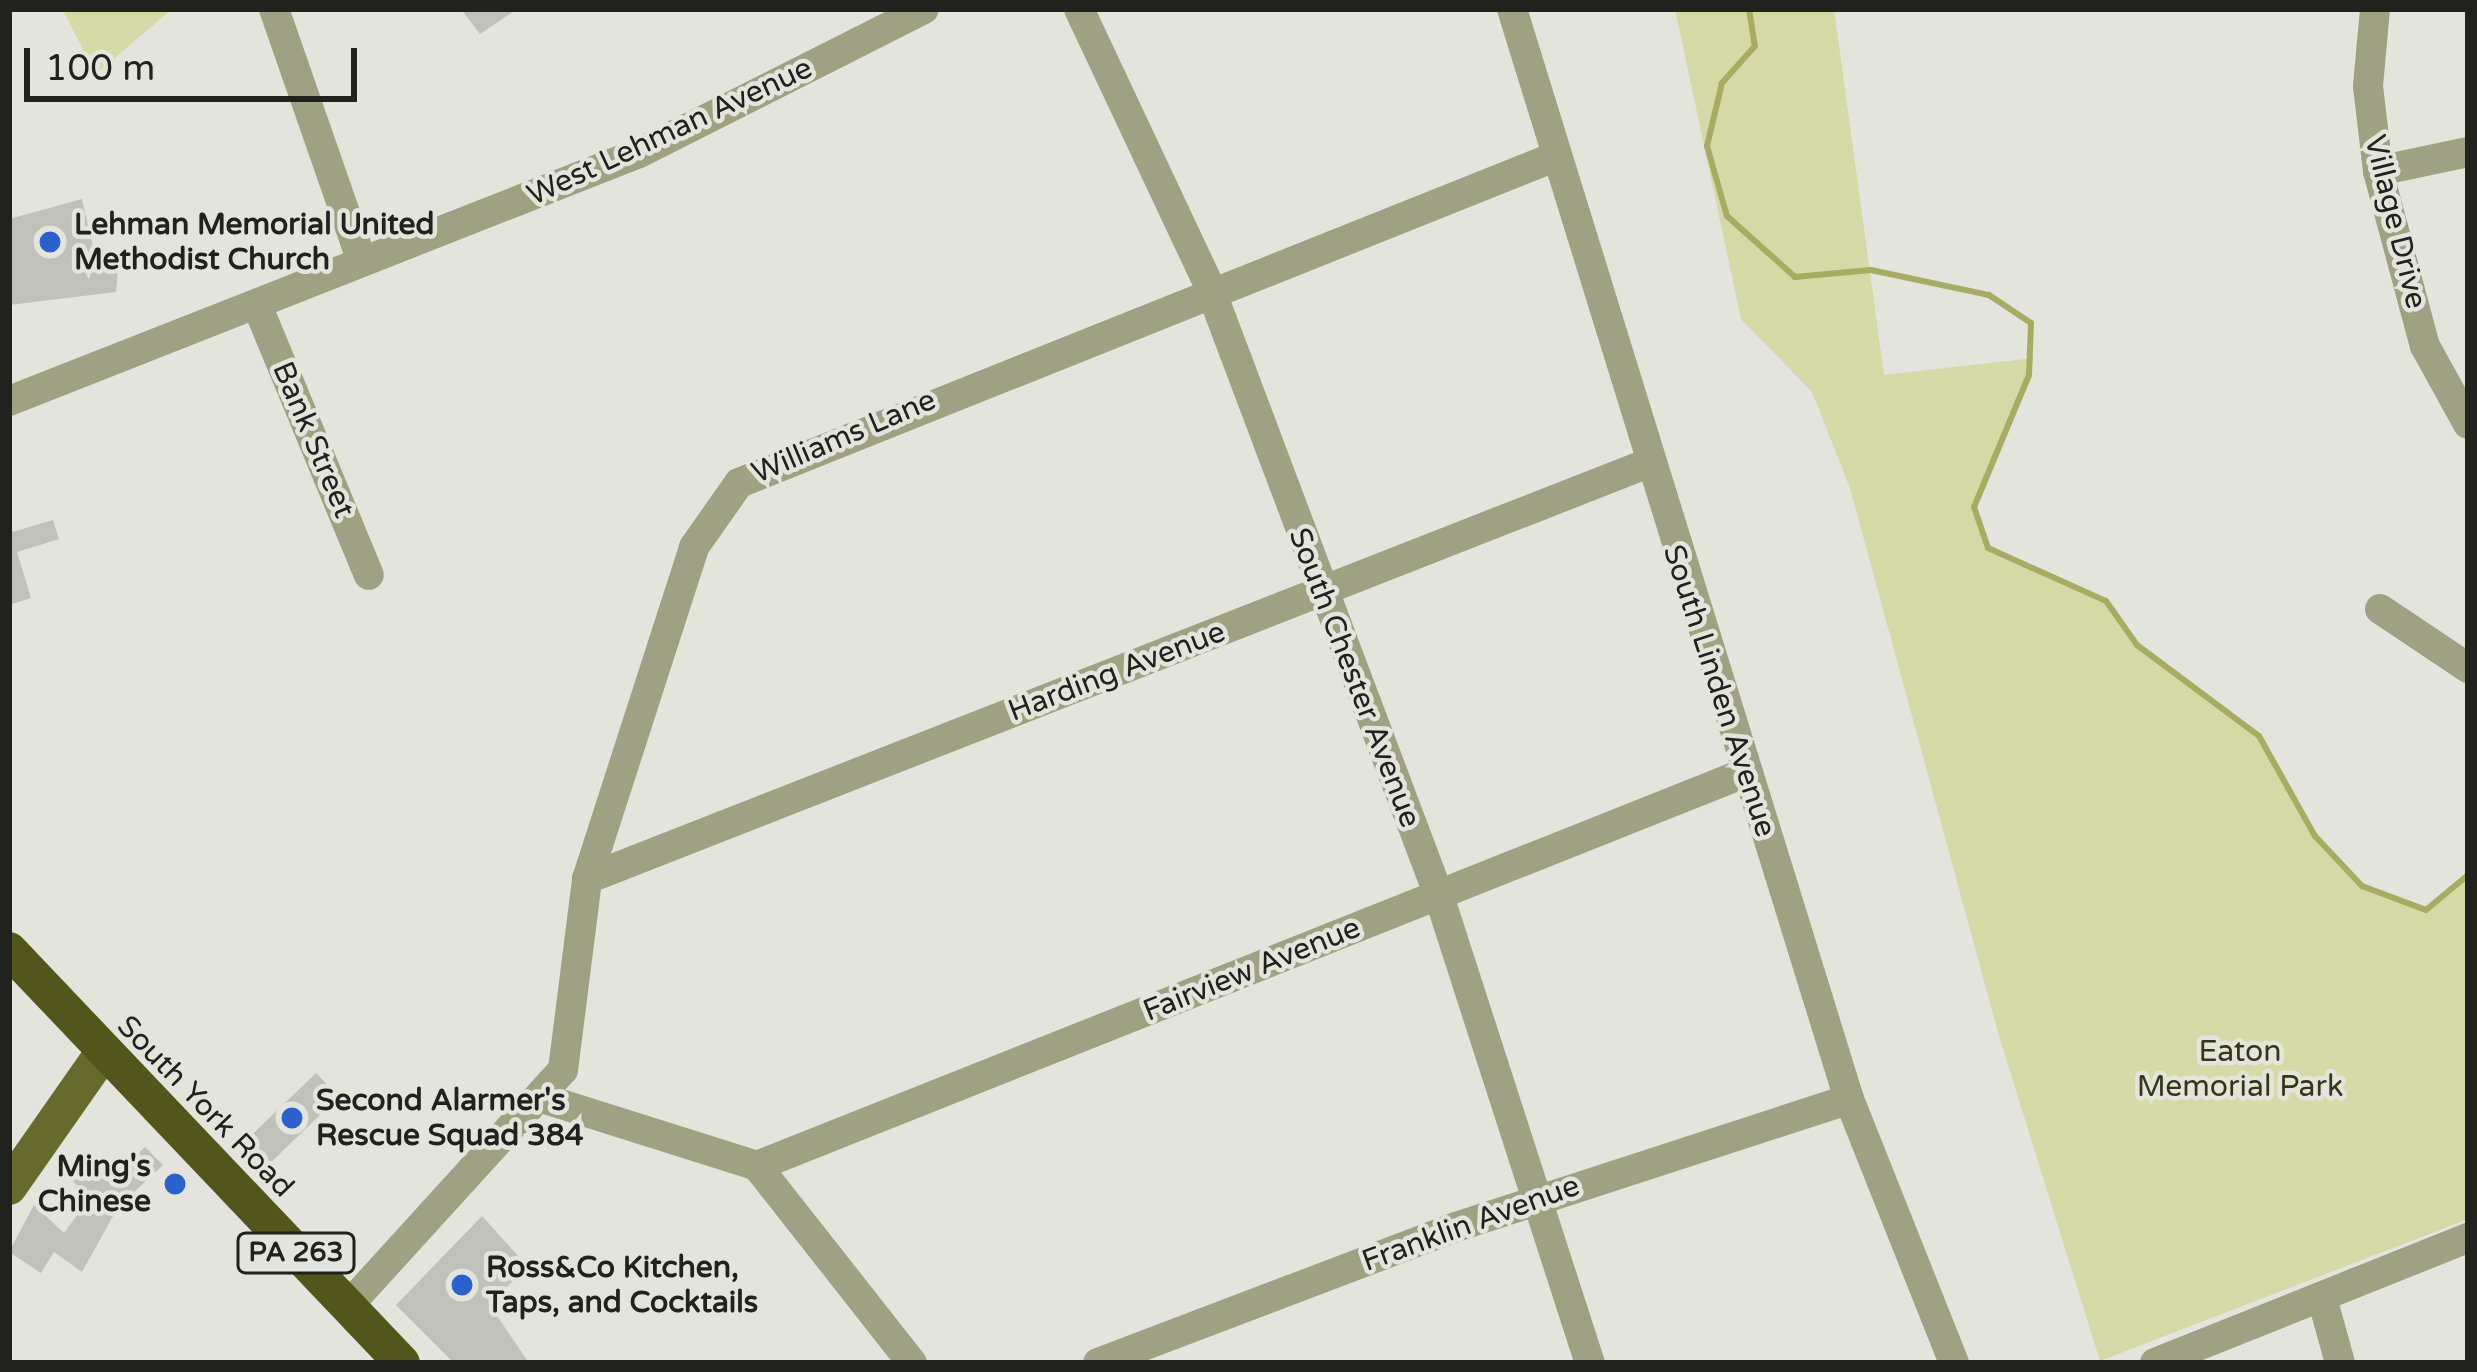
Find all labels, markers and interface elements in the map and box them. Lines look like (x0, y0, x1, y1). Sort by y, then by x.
scale bar (30, 24, 363, 98)
text: 100 m (45, 47, 155, 90)
street label: West Lehman Avenue (522, 50, 818, 214)
street label: Village Drive (2356, 132, 2434, 312)
place label: Lehman Memorial United Methodist Church (74, 207, 435, 278)
marker: Lehman Memorial United Methodist Church (37, 229, 63, 255)
street label: Bank Street (264, 357, 362, 523)
street label: Williams Lane (747, 382, 941, 492)
street label: South Chester Avenue (1280, 523, 1428, 833)
street label: South Linden Avenue (1655, 540, 1783, 842)
street label: Harding Avenue (1004, 614, 1230, 730)
street label: Fairview Avenue (1138, 910, 1366, 1030)
street label: South York Road (109, 1009, 301, 1205)
park label: Eaton Memorial Park (2137, 1034, 2343, 1104)
place label: Second Alarmer's Rescue Squad 384 (316, 1083, 584, 1154)
marker: Second Alarmer's Rescue Squad 384 (279, 1105, 305, 1131)
place label: Ming's Chinese (38, 1149, 151, 1220)
street label: Franklin Avenue (1357, 1168, 1585, 1280)
marker: Ming's Chinese (162, 1171, 188, 1197)
road number: PA 263 (236, 1232, 356, 1274)
place label: Ross&Co Kitchen, Taps, and Cocktails (486, 1250, 758, 1320)
marker: Ross&Co Kitchen, Taps, and Cocktails (449, 1272, 475, 1298)

